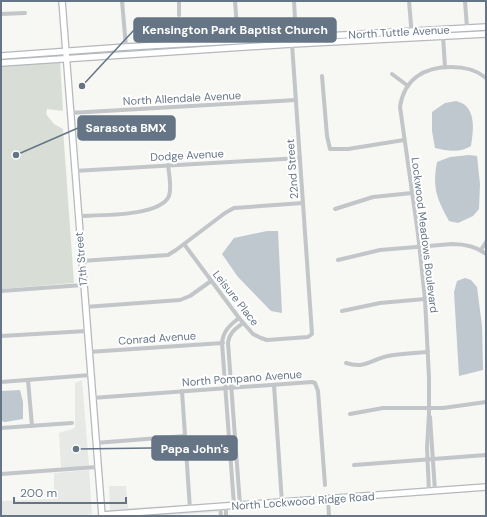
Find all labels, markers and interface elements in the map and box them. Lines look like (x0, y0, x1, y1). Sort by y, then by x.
callout: Kensington Park Baptist Church (134, 18, 336, 42)
text: Kensington Park Baptist Church (142, 22, 328, 38)
street label: North Tuttle Avenue (348, 22, 450, 42)
street label: North Allendale Avenue (123, 88, 241, 108)
callout: Sarasota BMX (78, 116, 175, 140)
text: Sarasota BMX (85, 120, 167, 136)
street label: 22nd Street (283, 139, 301, 199)
street label: Dodge Avenue (150, 146, 224, 164)
street label: Lockwood Meadows Boulevard (409, 156, 442, 314)
street label: 17th Street (72, 231, 90, 287)
street label: Leisure Place (210, 267, 262, 329)
street label: Conrad Avenue (118, 328, 196, 348)
street label: North Pompano Avenue (182, 367, 302, 389)
callout: Papa John's (152, 436, 237, 460)
text: Papa John's (161, 441, 229, 457)
scale bar (14, 479, 126, 505)
text: 200 m (20, 485, 57, 501)
street label: North Lockwood Ridge Road (231, 489, 375, 513)

